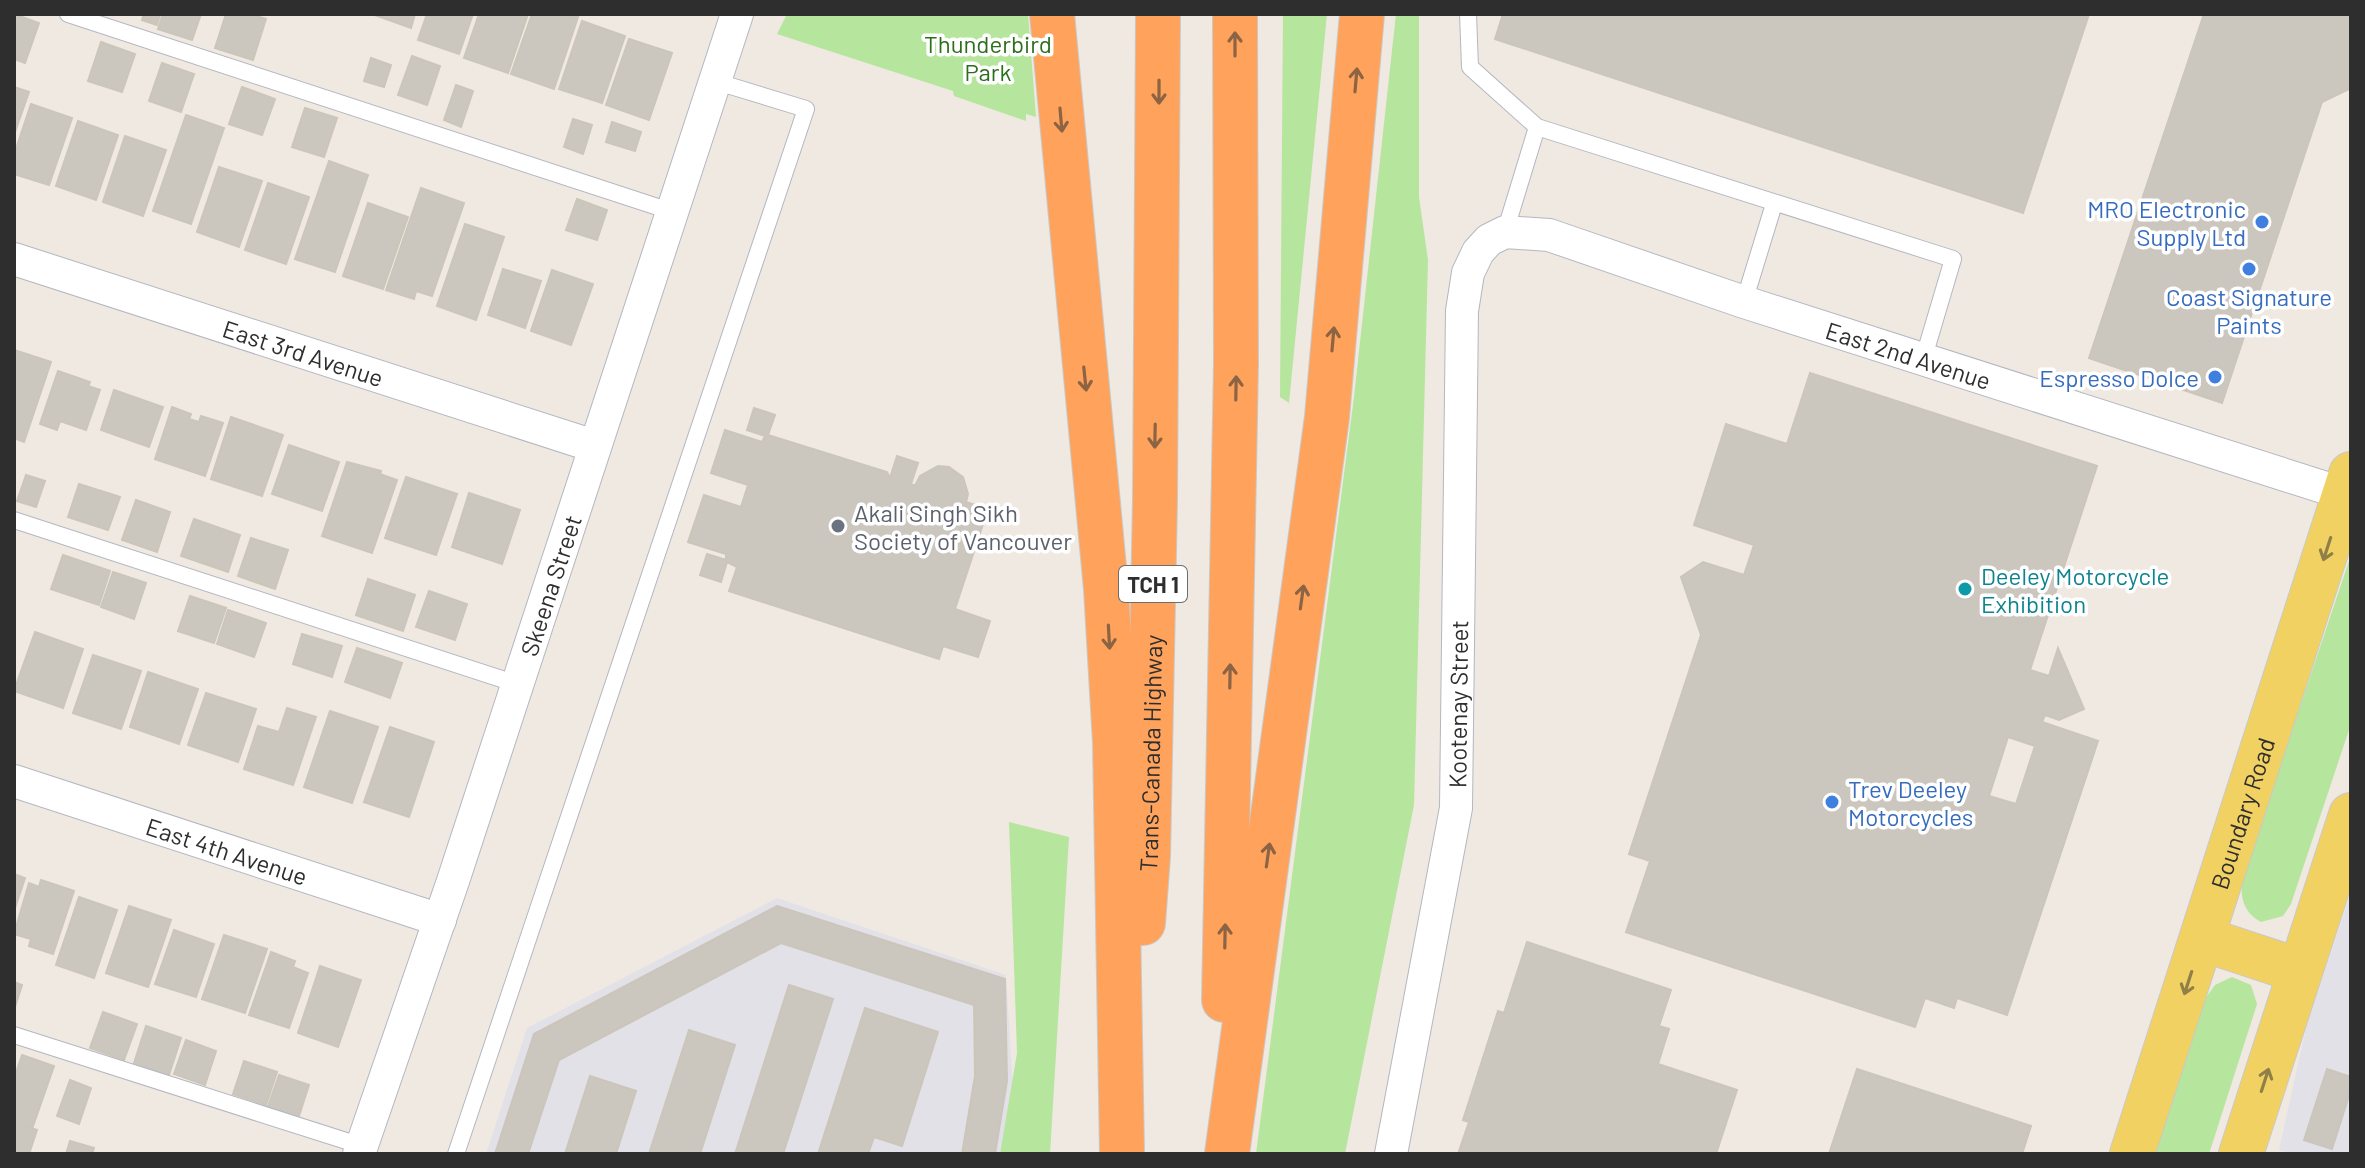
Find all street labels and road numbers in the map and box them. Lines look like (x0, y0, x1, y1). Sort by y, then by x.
street label: East 3rd Avenue (219, 313, 387, 392)
street label: East 2nd Avenue (1822, 315, 1995, 395)
street label: Skeena Street (513, 511, 587, 659)
road number: TCH 1 (1119, 566, 1187, 602)
street label: Kootenay Street (1442, 620, 1473, 788)
street label: Trans-Canada Highway (1132, 634, 1167, 873)
street label: Boundary Road (2204, 734, 2280, 893)
street label: East 4th Avenue (143, 811, 311, 890)

